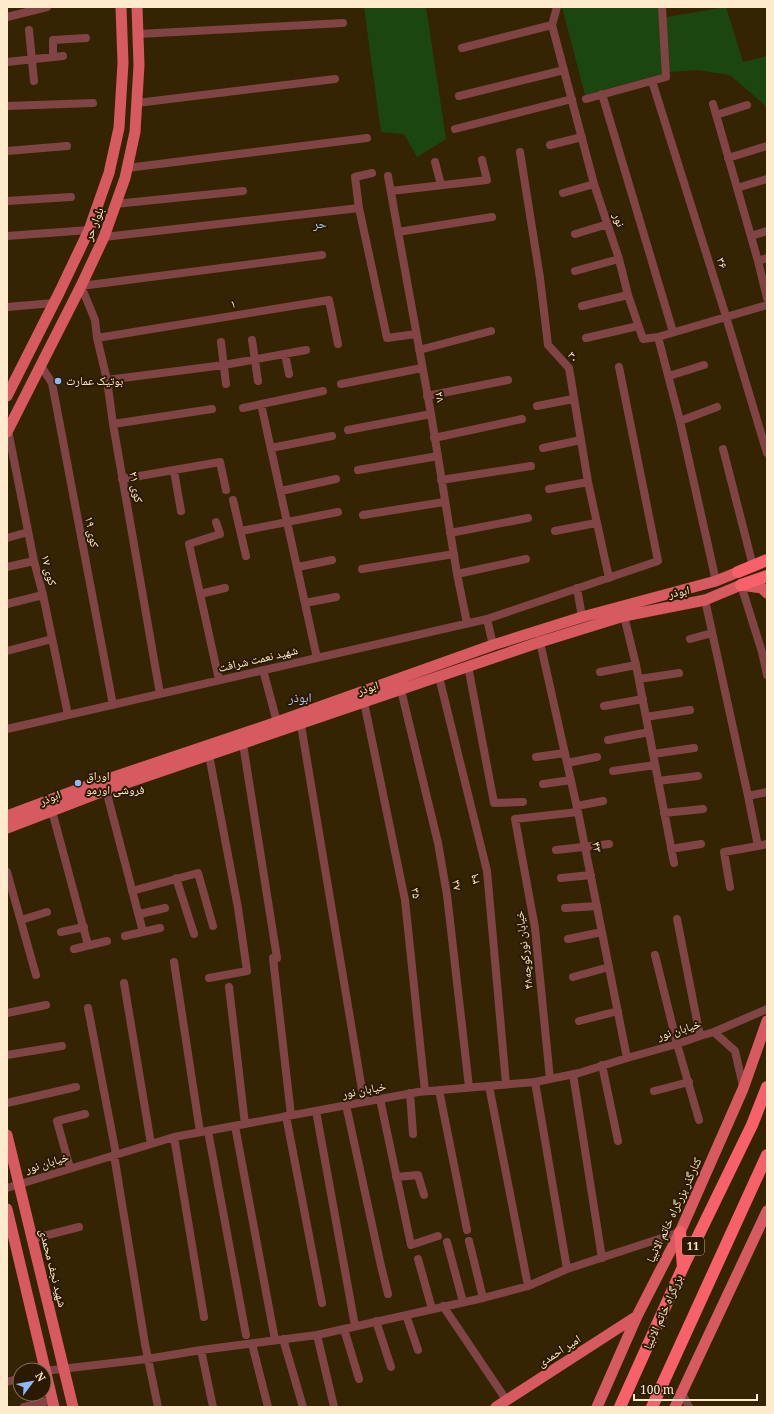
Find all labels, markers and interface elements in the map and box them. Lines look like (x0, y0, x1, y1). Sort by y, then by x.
street label: بلوار حر (79, 205, 111, 245)
street label: نور (605, 210, 630, 230)
district label: حر (312, 214, 327, 236)
street label: ۳۶ (709, 255, 732, 272)
street label: ۱ (229, 295, 238, 316)
street label: ۳۰ (560, 347, 583, 368)
place label: بوتیک عمارت (66, 372, 123, 393)
marker: بوتیک عمارت (53, 376, 63, 386)
street label: ۲۸ (427, 390, 450, 405)
street label: کوی ۲۱ (121, 470, 148, 505)
street label: کوی ۱۹ (77, 515, 104, 550)
street label: کوی ۱۷ (34, 553, 62, 588)
street label: ابوذر (666, 581, 692, 606)
street label: شهید نعمت شرافت (216, 641, 300, 680)
street label: ابوذر (354, 676, 382, 703)
district label: ابوذر (287, 688, 312, 710)
place label: اوراق فروشی اورمو (86, 767, 145, 802)
marker: اوراق فروشی اورمو (73, 778, 83, 788)
street label: ابوذر (36, 786, 64, 813)
street label: ۴۳ (584, 840, 607, 855)
street label: ۳۹ (465, 872, 488, 885)
street label: ۳۷ (444, 878, 467, 893)
street label: ۳۵ (403, 886, 426, 900)
street label: خیابان نورکوچه۴۸ (510, 909, 541, 990)
street label: خیابان نور (654, 1015, 704, 1048)
street label: خیابان نور (339, 1077, 389, 1106)
street label: خیابان نور (22, 1148, 72, 1181)
street label: کنارگذر بزرگراه خاتم الانبیا (642, 1154, 709, 1267)
street label: شهید نجف محمدی (32, 1227, 71, 1310)
road number: 11 (682, 1237, 704, 1255)
street label: بزرگراه خاتم الانبیا (639, 1272, 690, 1353)
street label: امیر احمدی (534, 1330, 586, 1374)
north arrow (12, 1362, 52, 1402)
text: N (29, 1369, 50, 1386)
scale bar (634, 1376, 757, 1402)
text: 100 m (640, 1381, 674, 1402)

